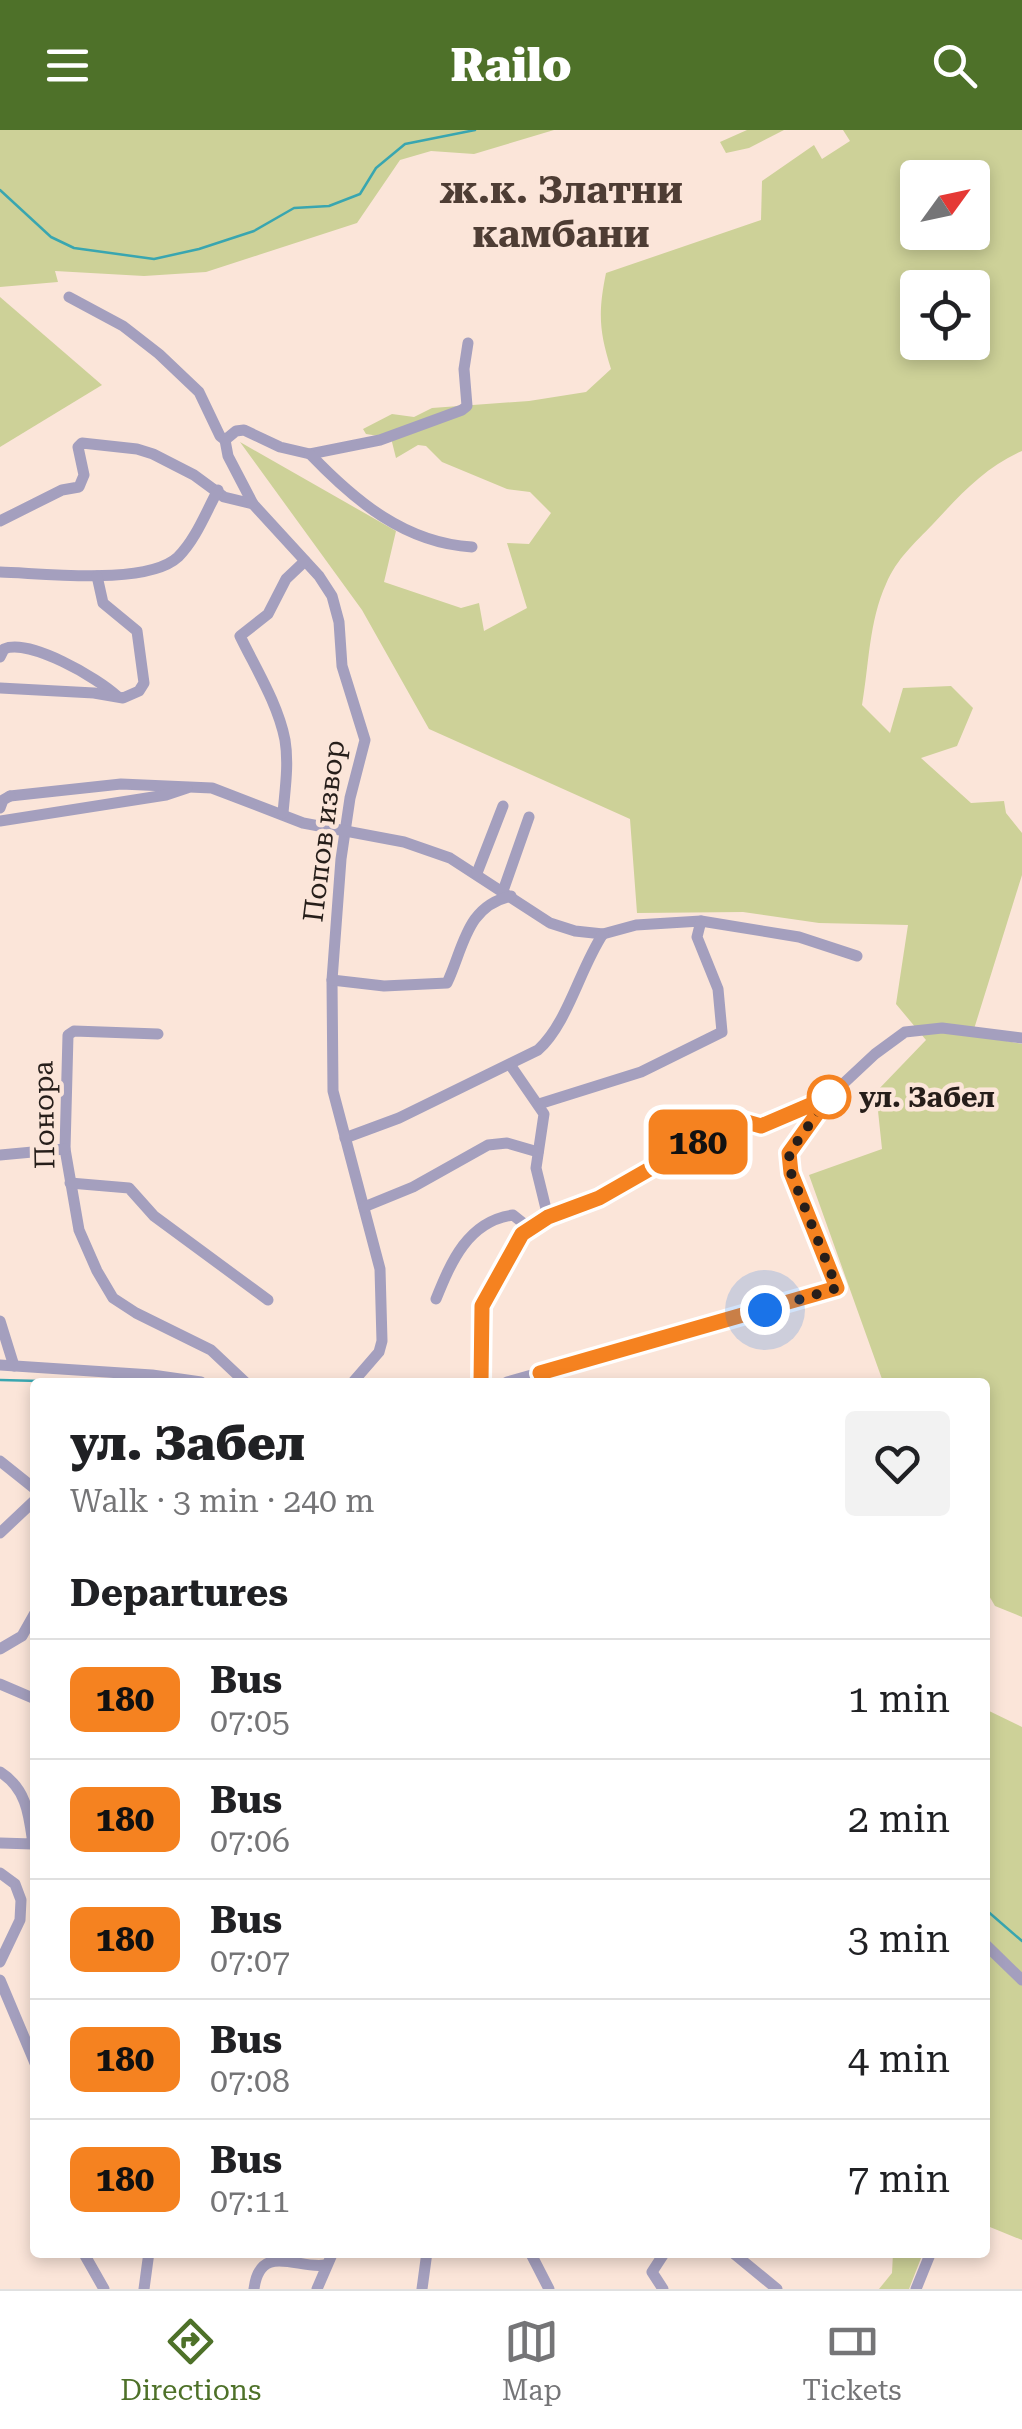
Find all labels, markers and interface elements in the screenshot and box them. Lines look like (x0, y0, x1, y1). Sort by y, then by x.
icon: menu (40, 38, 95, 93)
icon: search (927, 38, 982, 93)
text: Railo (451, 39, 571, 92)
north arrow (900, 160, 990, 250)
map controls (900, 160, 990, 360)
district label: ж.к. Златни камбани (439, 168, 683, 256)
button: locate (900, 270, 990, 360)
street label: Попов извор (296, 738, 352, 924)
street label: Понора (27, 1060, 61, 1170)
marker: ул. Забел (808, 1076, 850, 1118)
place label: ул. Забел (859, 1081, 995, 1114)
line badge: 180 (640, 1110, 756, 1174)
text: 180 (669, 1122, 727, 1163)
your location (740, 1285, 790, 1335)
button: heart (845, 1411, 950, 1516)
text: ул. Забел (70, 1416, 305, 1472)
text: Walk · 3 min · 240 m (70, 1482, 374, 1520)
text: Departures (70, 1571, 288, 1615)
text: Bus (210, 1658, 282, 1702)
text: 1 min (848, 1677, 950, 1721)
text: 180 (96, 1679, 154, 1720)
text: 07:05 (210, 1702, 290, 1740)
text: Bus (210, 1778, 282, 1822)
text: 2 min (848, 1797, 950, 1841)
text: 180 (96, 1799, 154, 1840)
text: 07:06 (210, 1822, 290, 1860)
text: Bus (210, 1898, 282, 1942)
text: 3 min (848, 1917, 950, 1961)
text: 180 (96, 1919, 154, 1960)
text: 07:07 (210, 1942, 290, 1980)
text: Bus (210, 2018, 282, 2062)
text: 4 min (848, 2037, 950, 2081)
text: 180 (96, 2039, 154, 2080)
text: 07:08 (210, 2062, 290, 2100)
text: Bus (210, 2138, 282, 2182)
text: 7 min (848, 2157, 950, 2201)
text: 180 (96, 2159, 154, 2200)
text: 07:11 (210, 2182, 290, 2220)
tab: Directions (120, 2314, 261, 2407)
tab: Map (502, 2314, 562, 2407)
tab: Tickets (802, 2314, 902, 2407)

